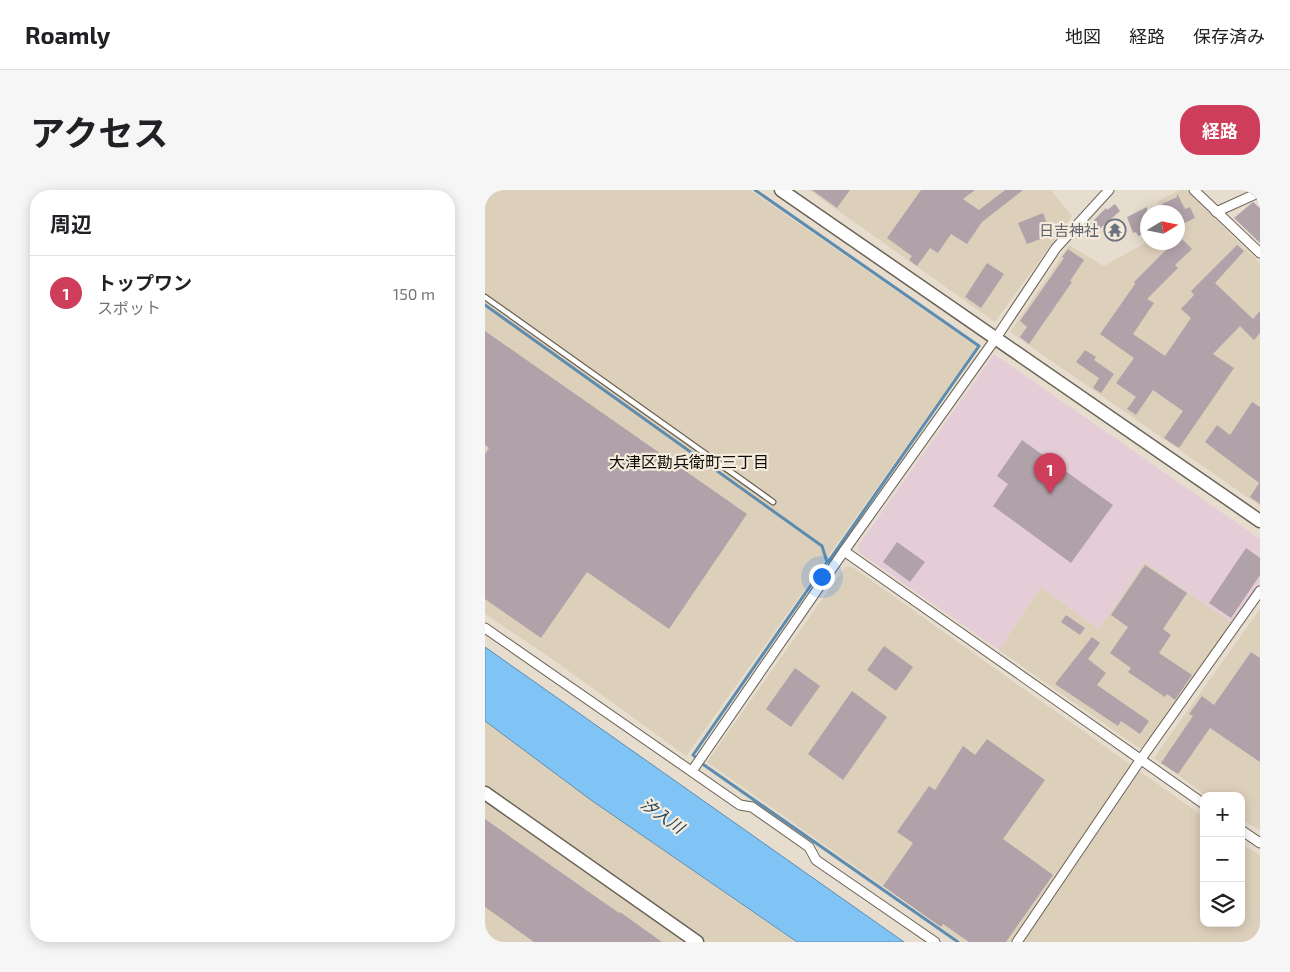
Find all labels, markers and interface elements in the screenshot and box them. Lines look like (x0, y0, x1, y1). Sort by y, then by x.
text: Roamly (25, 20, 110, 49)
text: 地図 (1065, 25, 1101, 47)
text: 経路 (1129, 25, 1165, 47)
text: 保存済み (1193, 25, 1265, 47)
button: 経路 (1180, 105, 1260, 155)
text: アクセス (30, 111, 168, 153)
north arrow (1140, 205, 1185, 250)
text: 周辺 (50, 211, 92, 236)
temple icon: 日吉神社 (1103, 218, 1127, 242)
place label: 日吉神社 (1039, 221, 1099, 239)
text: トップワン (97, 271, 192, 294)
text: 1 (63, 284, 69, 303)
text: 150 m (393, 284, 435, 303)
text: スポット (97, 298, 161, 317)
district label: 大津区勘兵衛町三丁目 (609, 452, 769, 471)
pin: 1 (1034, 453, 1066, 494)
your location (809, 564, 835, 590)
map controls (1200, 792, 1245, 927)
button: + (1200, 792, 1245, 837)
water label: 汐入川 (638, 793, 690, 838)
button: − (1200, 837, 1245, 882)
button: layers (1200, 882, 1245, 927)

